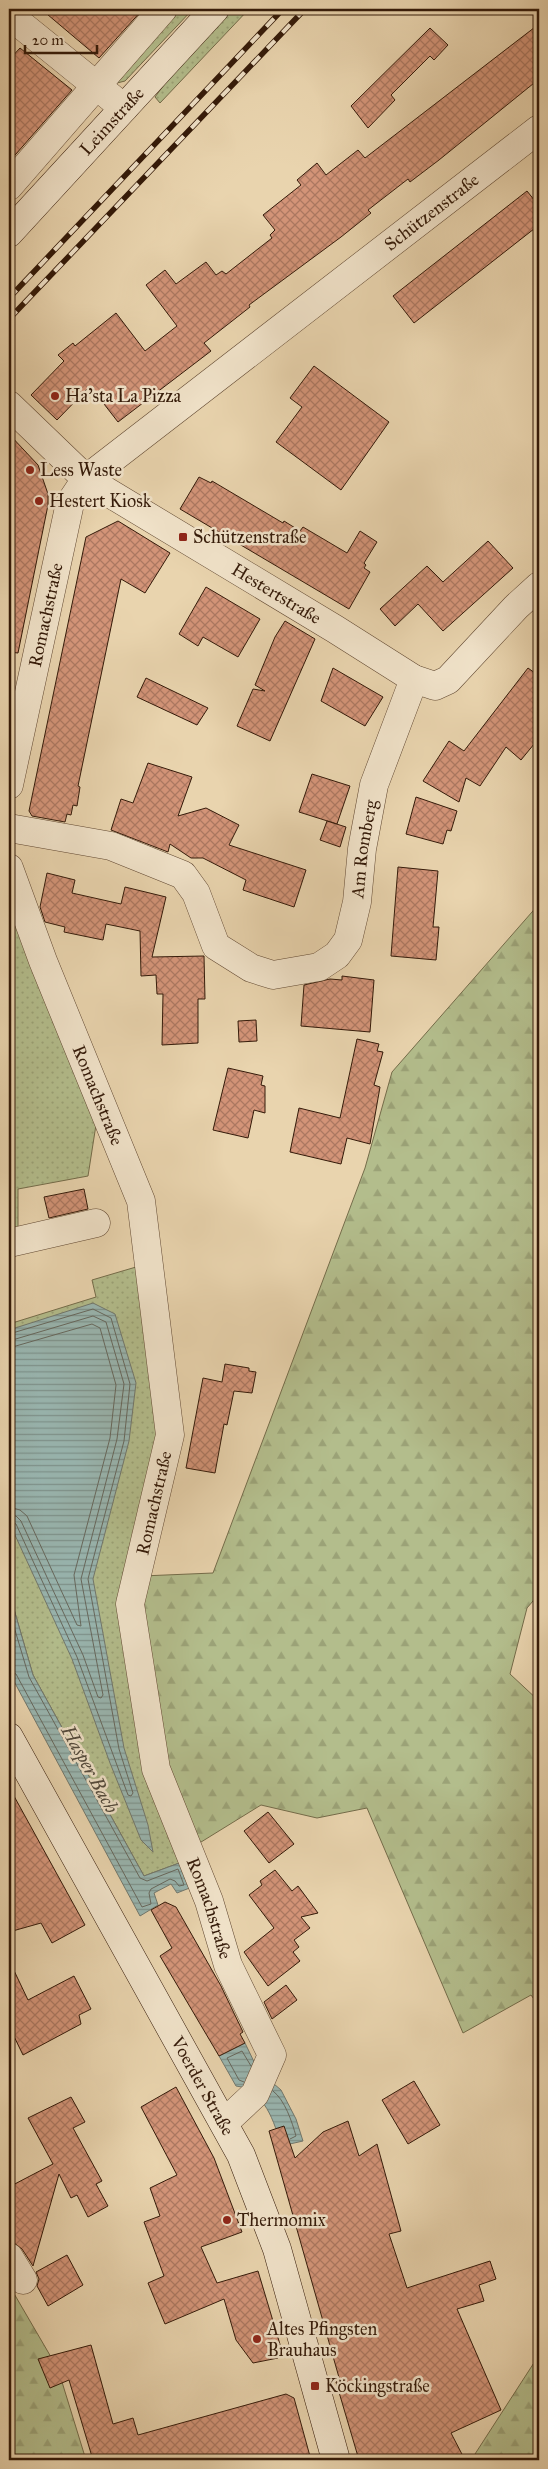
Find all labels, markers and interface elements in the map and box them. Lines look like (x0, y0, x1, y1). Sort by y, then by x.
scale bar (25, 22, 98, 54)
text: 20 m (32, 31, 64, 49)
street label: Leimstraße (75, 82, 149, 160)
street label: Schützenstraße (380, 169, 483, 255)
place label: Ha’sta La Pizza (65, 385, 182, 407)
marker: Ha’sta La Pizza (49, 390, 61, 402)
place label: Less Waste (40, 459, 122, 481)
marker: Less Waste (24, 464, 36, 476)
place label: Hestert Kiosk (49, 490, 152, 512)
marker: Hestert Kiosk (33, 495, 45, 507)
place label: Schützenstraße (193, 526, 306, 548)
marker: Schützenstraße (177, 531, 189, 543)
street label: Hestertstraße (228, 558, 325, 629)
street label: Romachstraße (24, 561, 68, 669)
street label: Am Romberg (346, 797, 383, 900)
street label: Romachstraße (68, 1042, 128, 1149)
street label: Romachstraße (131, 1449, 177, 1557)
water label: Hasper Bach (55, 1720, 124, 1817)
street label: Romachstraße (182, 1854, 237, 1962)
street label: Voerder Straße (166, 2032, 239, 2139)
place label: Thermomix (237, 2209, 326, 2231)
marker: Thermomix (221, 2214, 233, 2226)
place label: Altes Pfingsten Brauhaus (266, 2318, 378, 2361)
marker: Altes Pfingsten Brauhaus (251, 2333, 263, 2345)
place label: Köckingstraße (325, 2375, 430, 2398)
marker: Köckingstraße (309, 2380, 321, 2392)

